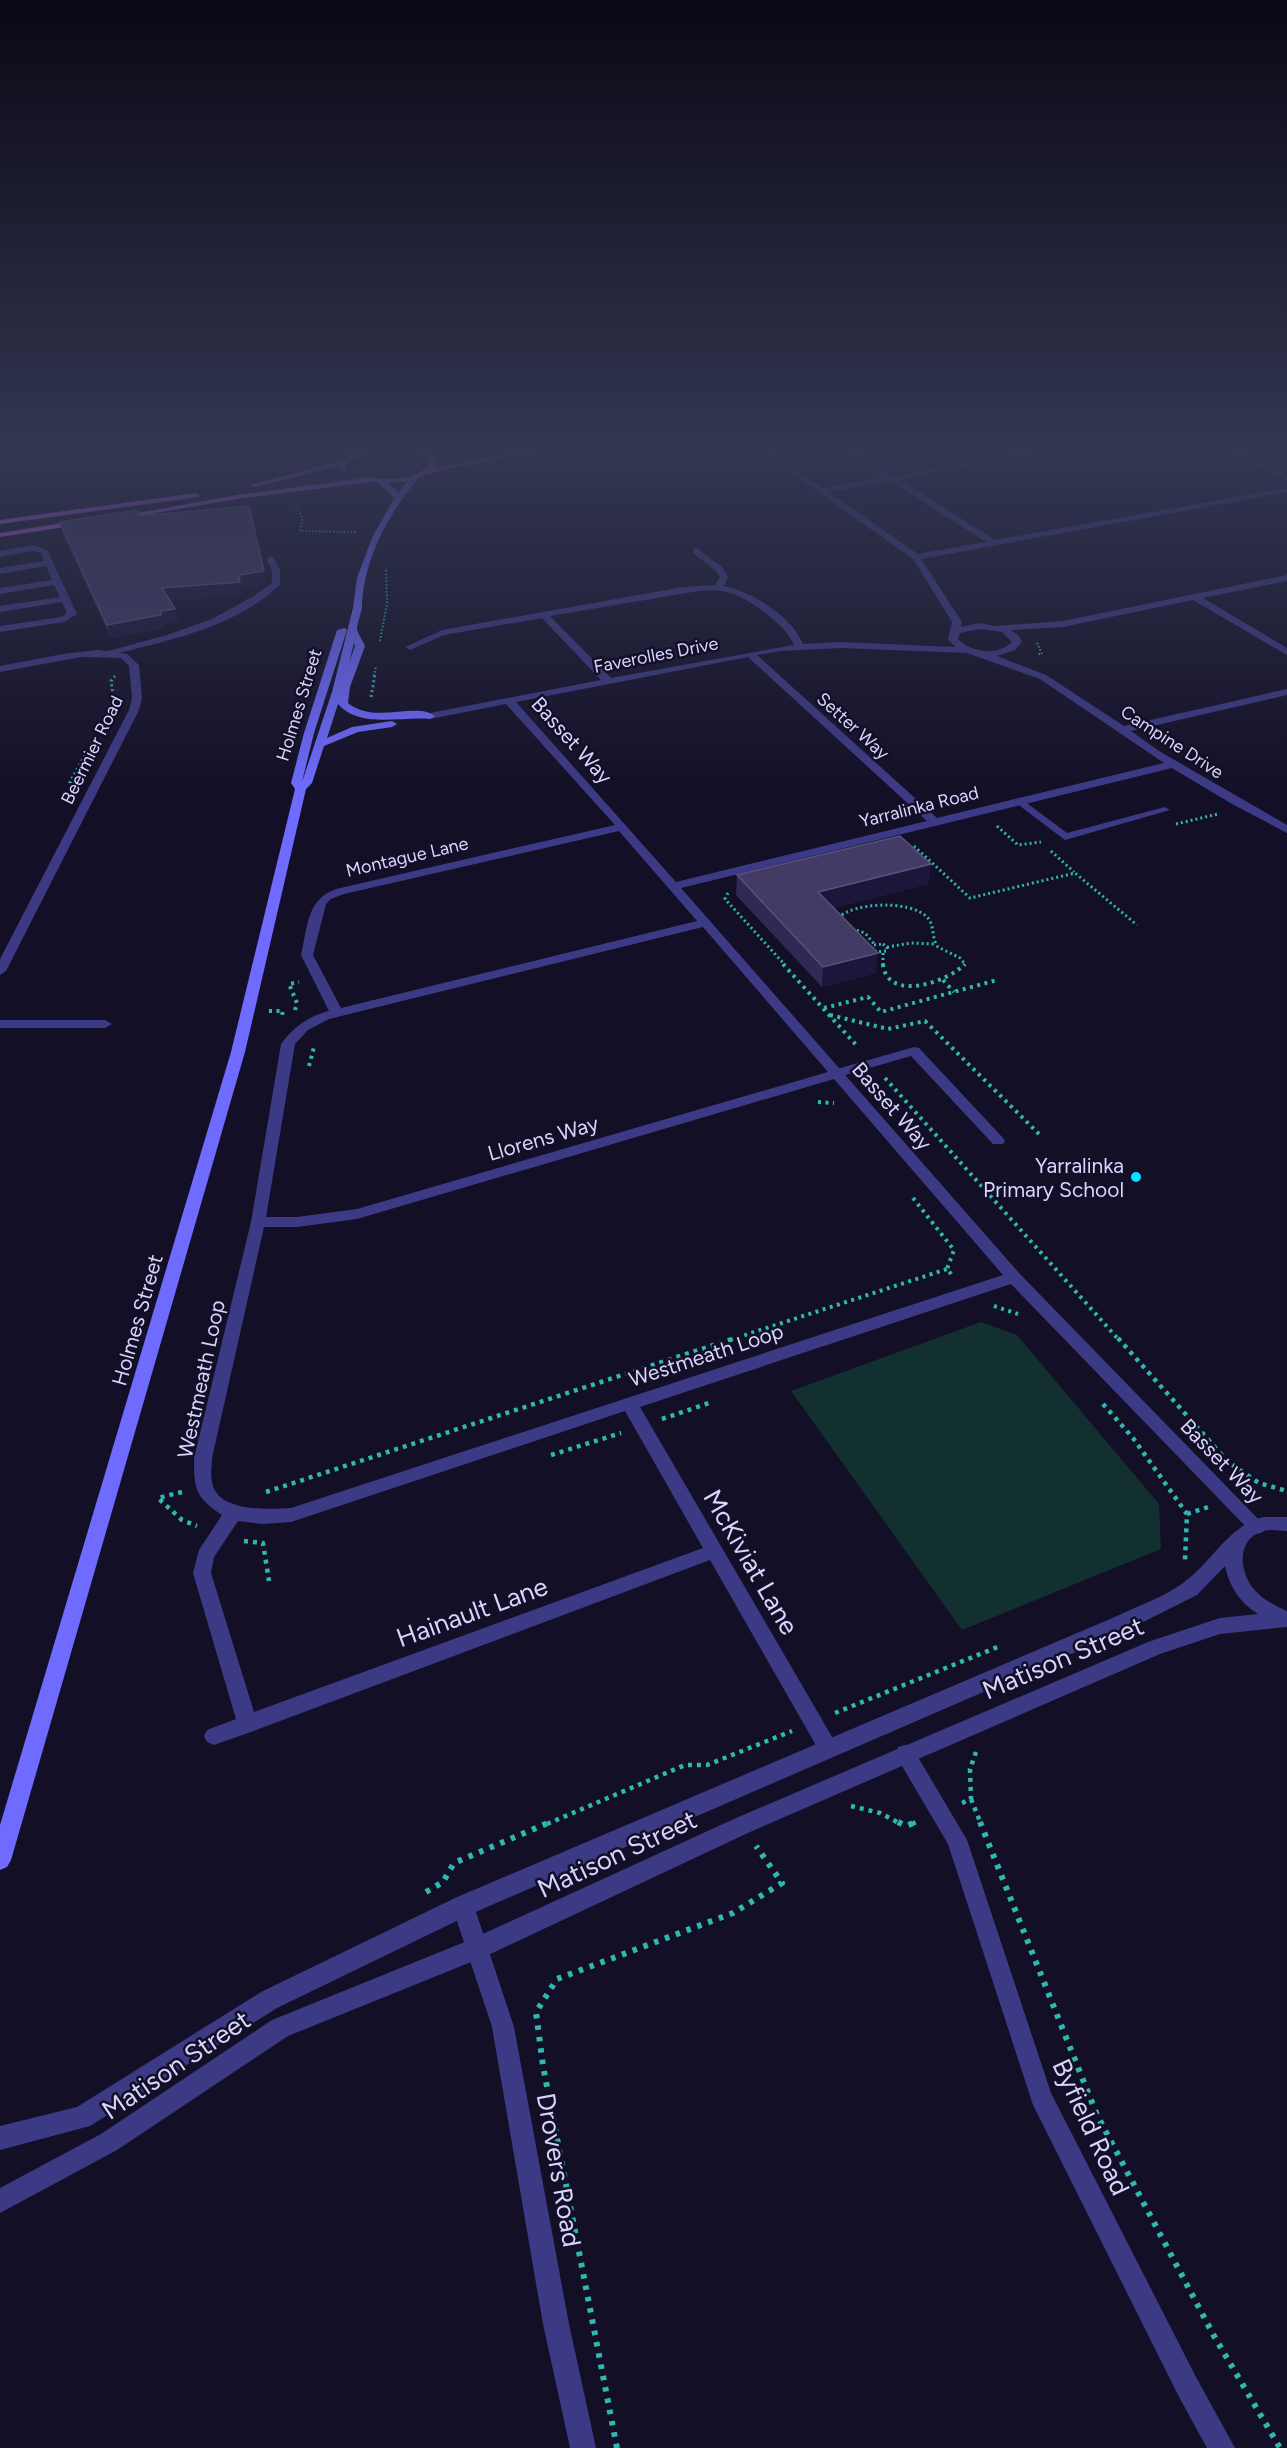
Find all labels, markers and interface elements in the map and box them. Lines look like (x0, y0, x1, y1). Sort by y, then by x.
street label: Faverolles Drive (592, 632, 720, 678)
street label: Holmes Street (271, 646, 327, 764)
street label: Setter Way (812, 688, 894, 765)
street label: Basset Way (526, 691, 618, 789)
street label: Beermier Road (56, 692, 128, 808)
street label: Campine Drive (1116, 701, 1228, 784)
street label: Yarralinka Road (857, 782, 981, 832)
street label: Montague Lane (344, 832, 471, 882)
street label: Basset Way (847, 1057, 937, 1155)
street label: Llorens Way (485, 1110, 601, 1166)
place label: Yarralinka Primary School (983, 1153, 1124, 1202)
marker: Yarralinka Primary School (1129, 1170, 1143, 1184)
street label: Holmes Street (106, 1251, 168, 1389)
street label: Westmeath Loop (172, 1298, 230, 1460)
street label: Westmeath Loop (626, 1318, 786, 1392)
street label: Basset Way (1175, 1413, 1269, 1509)
street label: McKiviat Lane (697, 1484, 805, 1640)
street label: Hainault Lane (392, 1570, 552, 1654)
street label: Matison Street (978, 1610, 1149, 1706)
street label: Matison Street (532, 1803, 702, 1905)
street label: Matison Street (96, 2004, 256, 2126)
street label: Byfield Road (1046, 2054, 1136, 2200)
street label: Drovers Road (530, 2090, 588, 2250)

